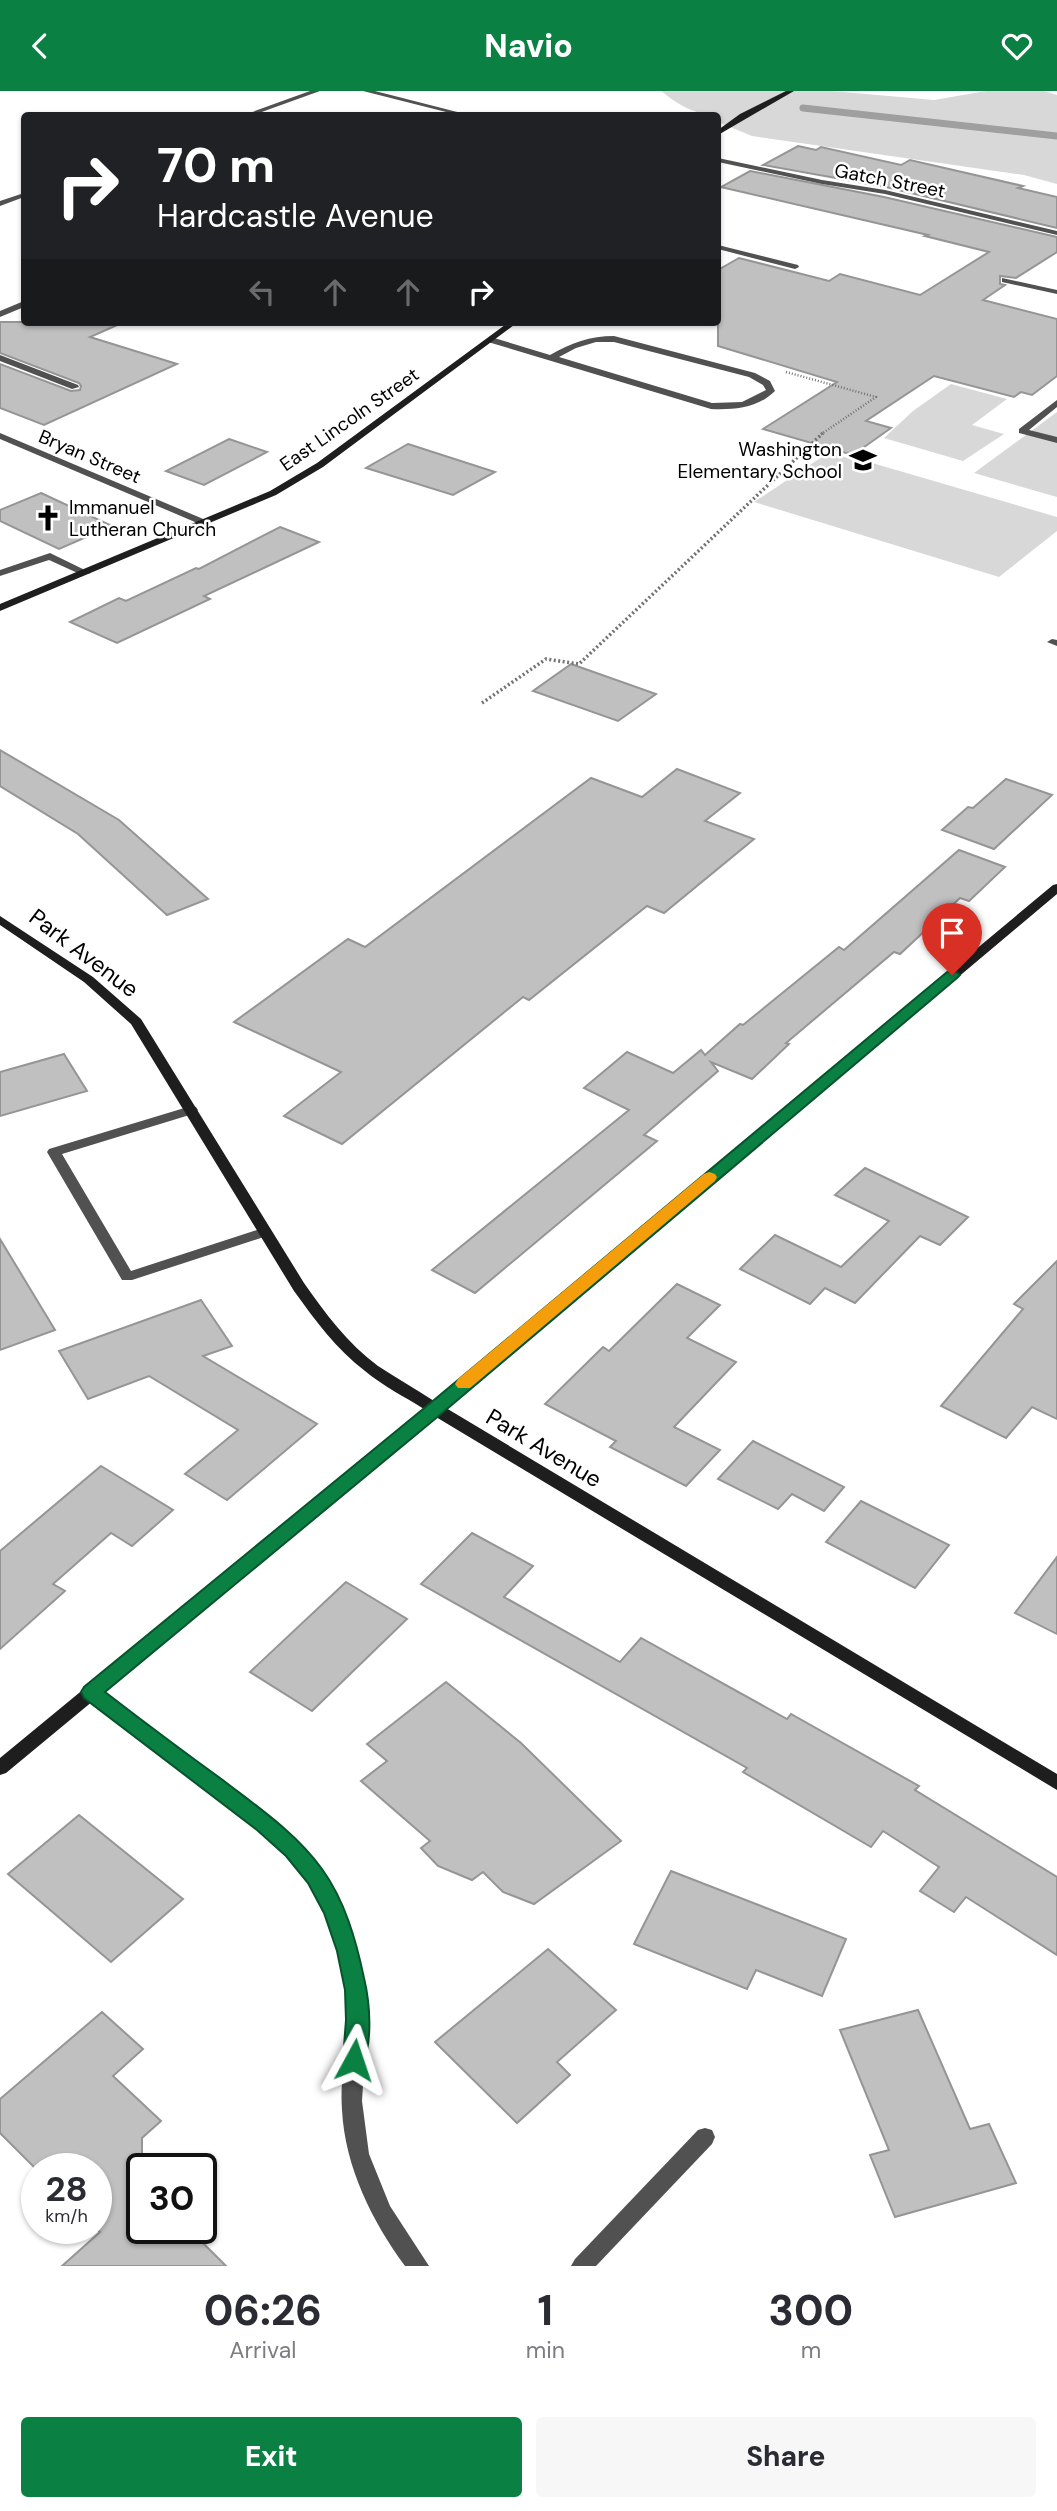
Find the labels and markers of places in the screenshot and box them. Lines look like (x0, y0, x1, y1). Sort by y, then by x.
place label: Washington Elementary School (678, 437, 842, 484)
school or university icon: Washington Elementary School (848, 445, 878, 475)
place label: Immanuel Lutheran Church (69, 495, 216, 542)
church icon: Immanuel Lutheran Church (33, 503, 63, 533)
pin (922, 903, 982, 975)

